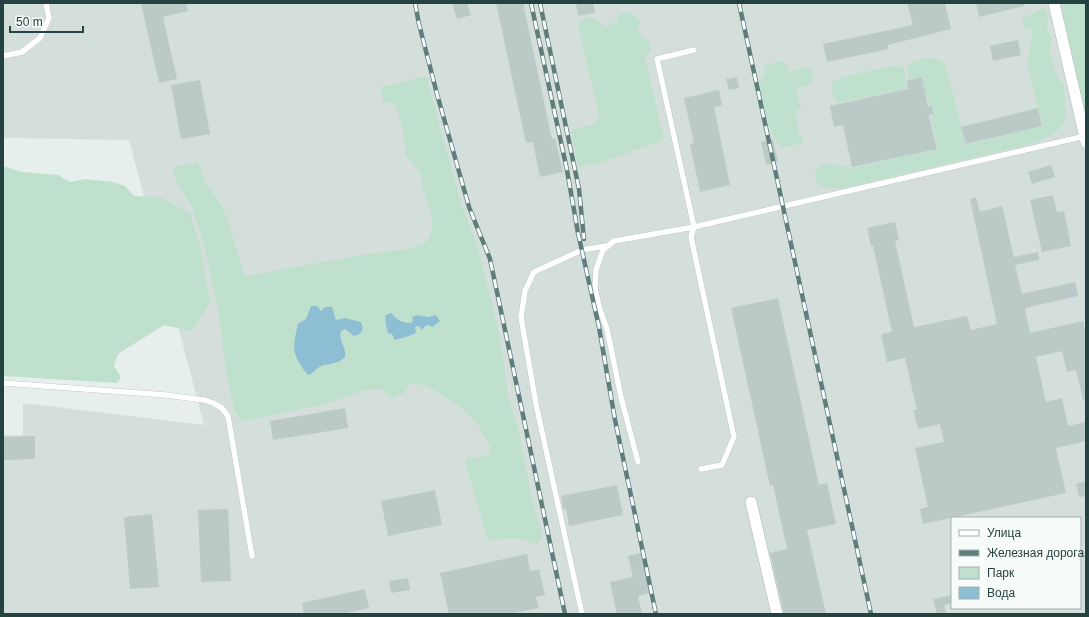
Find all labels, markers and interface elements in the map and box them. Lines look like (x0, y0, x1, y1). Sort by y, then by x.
scale bar (10, 8, 83, 34)
text: 50 m (16, 15, 43, 29)
legend (951, 517, 1081, 609)
text: Улица (987, 526, 1021, 540)
text: Железная дорога (987, 546, 1084, 560)
text: Парк (987, 566, 1015, 580)
text: Вода (987, 586, 1015, 600)

